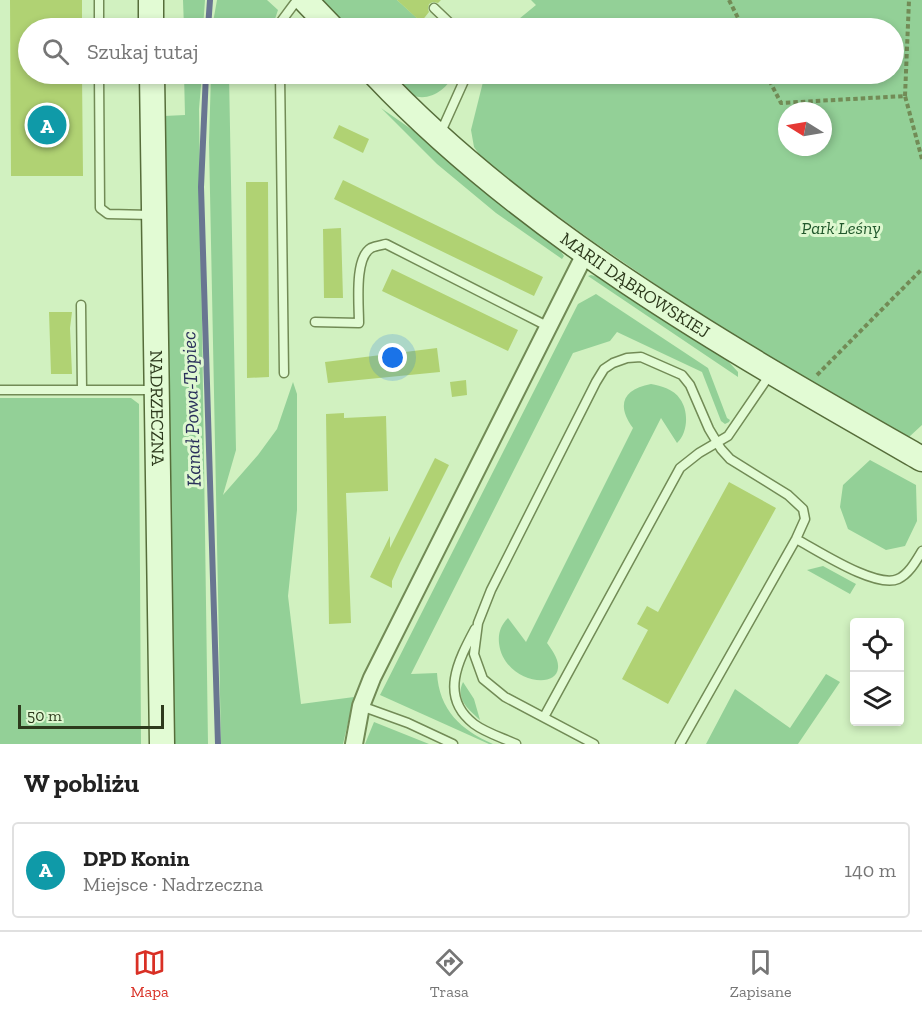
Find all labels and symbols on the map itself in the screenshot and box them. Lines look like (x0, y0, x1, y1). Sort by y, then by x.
pin: A (28, 102, 66, 148)
north arrow (778, 102, 832, 156)
park label: Park Leśny (801, 217, 881, 239)
street label: MARII DĄBROWSKIEJ (556, 227, 714, 343)
water label: Kanał Powa-Topiec (176, 331, 206, 487)
your location (378, 343, 407, 372)
street label: NADRZECZNA (145, 350, 169, 466)
scale bar (18, 702, 164, 730)

